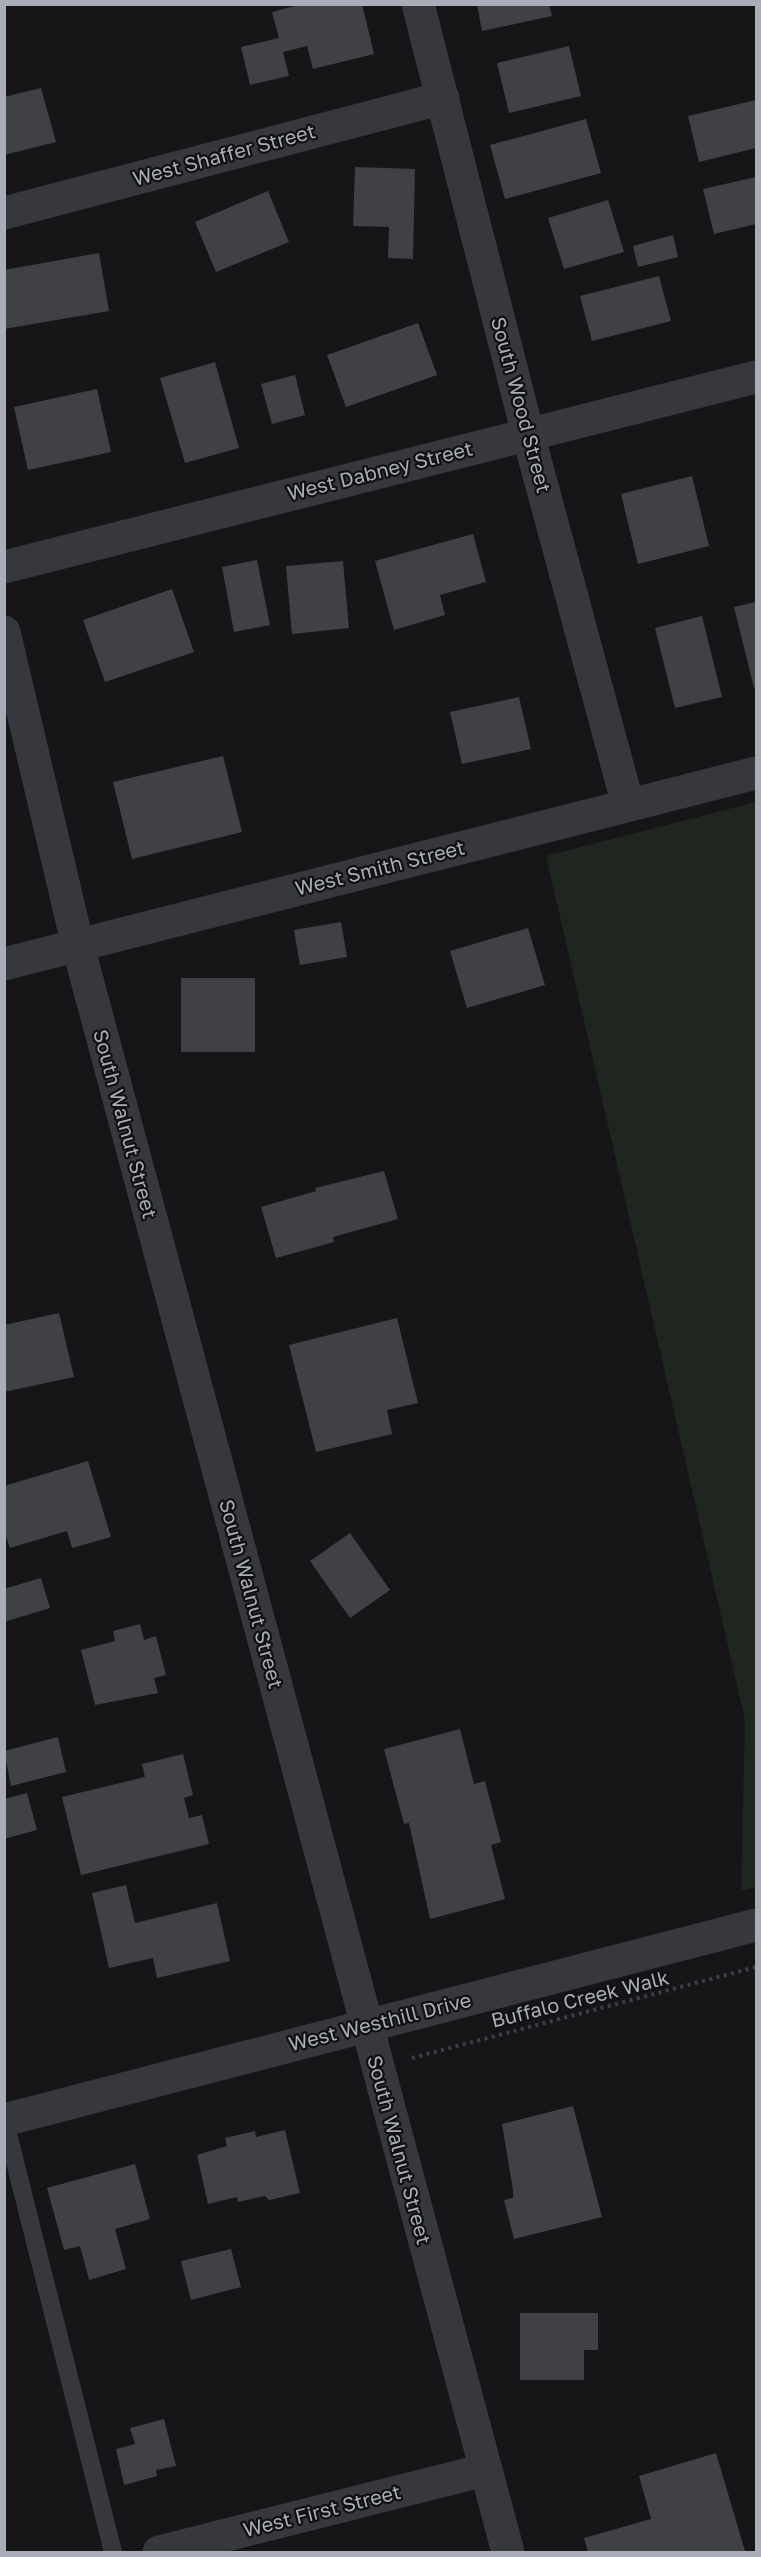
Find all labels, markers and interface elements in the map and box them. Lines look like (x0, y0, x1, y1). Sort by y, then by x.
street label: West Shaffer Street (130, 118, 318, 190)
street label: South Wood Street (487, 314, 557, 495)
street label: West Dabney Street (285, 435, 475, 505)
street label: West Smith Street (292, 834, 467, 900)
street label: South Walnut Street (89, 1027, 163, 1221)
street label: South Walnut Street (215, 1497, 289, 1691)
street label: Buffalo Creek Walk (488, 1964, 671, 2032)
street label: West Westhill Drive (286, 1987, 473, 2055)
street label: South Walnut Street (363, 2053, 437, 2247)
street label: West First Street (241, 2479, 403, 2541)

